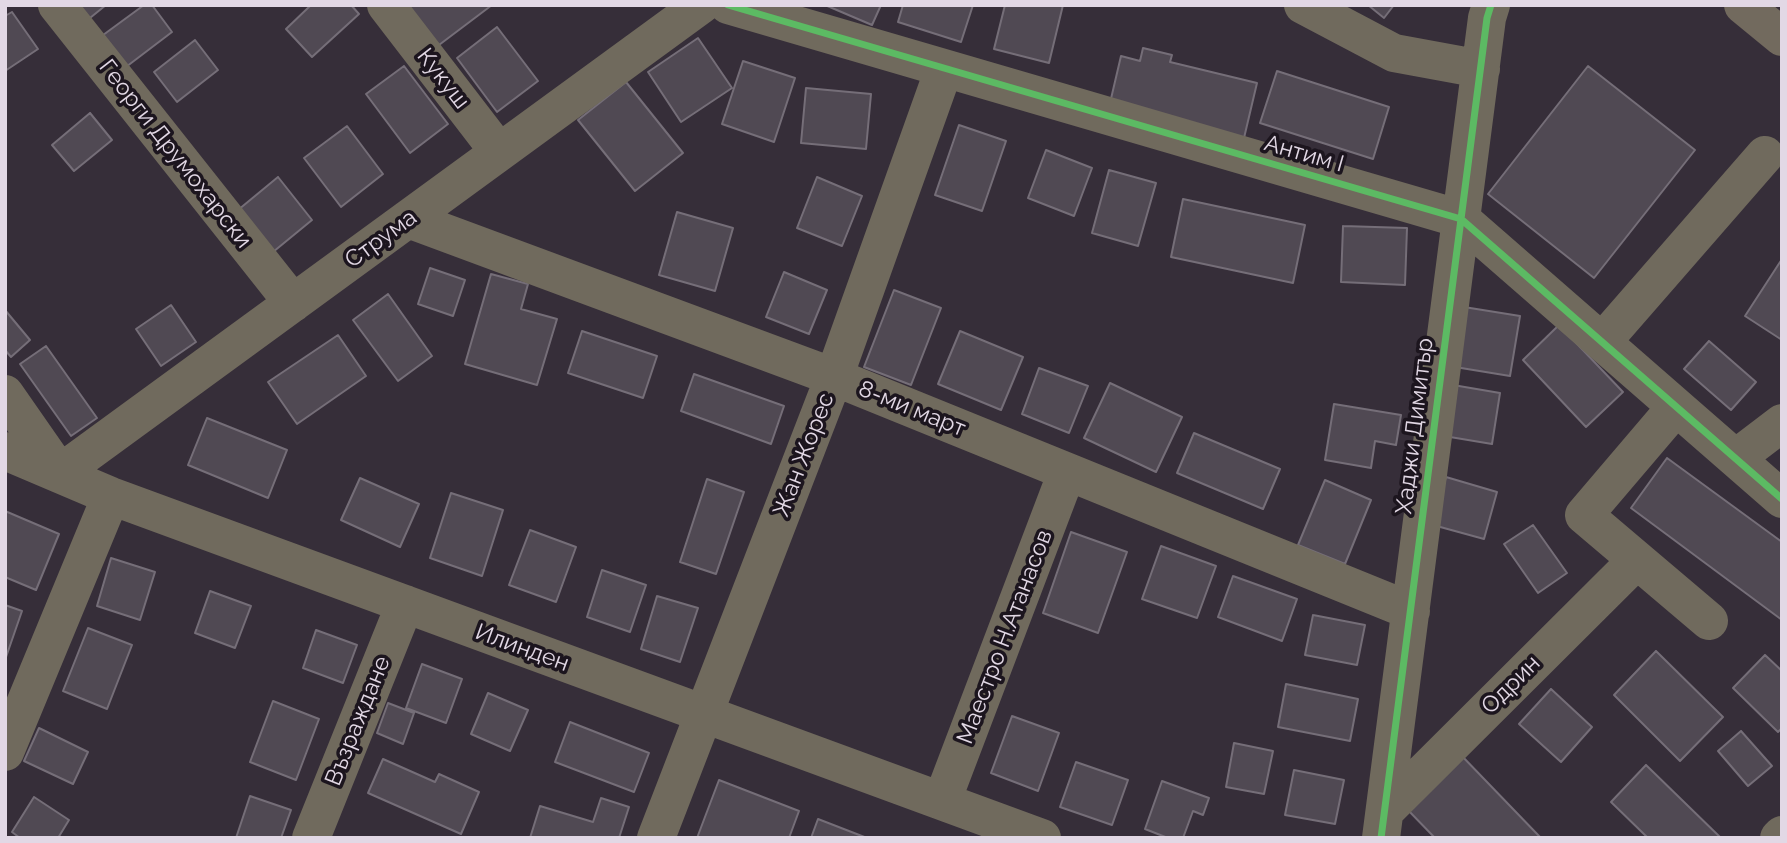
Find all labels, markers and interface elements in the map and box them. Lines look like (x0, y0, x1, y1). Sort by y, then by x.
street label: Кукуш (411, 43, 475, 115)
street label: Георги Друмохарски (93, 54, 257, 254)
street label: Антим I (1261, 130, 1347, 178)
street label: Струма (340, 204, 422, 274)
street label: Хаджи Димитър (1390, 336, 1440, 516)
street label: 8-ми март (855, 375, 969, 443)
street label: Жан Жорес (768, 389, 840, 521)
street label: Маестро Н.Атанасов (951, 526, 1059, 748)
street label: Илинден (471, 618, 573, 678)
street label: Одрин (1476, 650, 1546, 720)
street label: Възраждане (320, 652, 396, 790)

